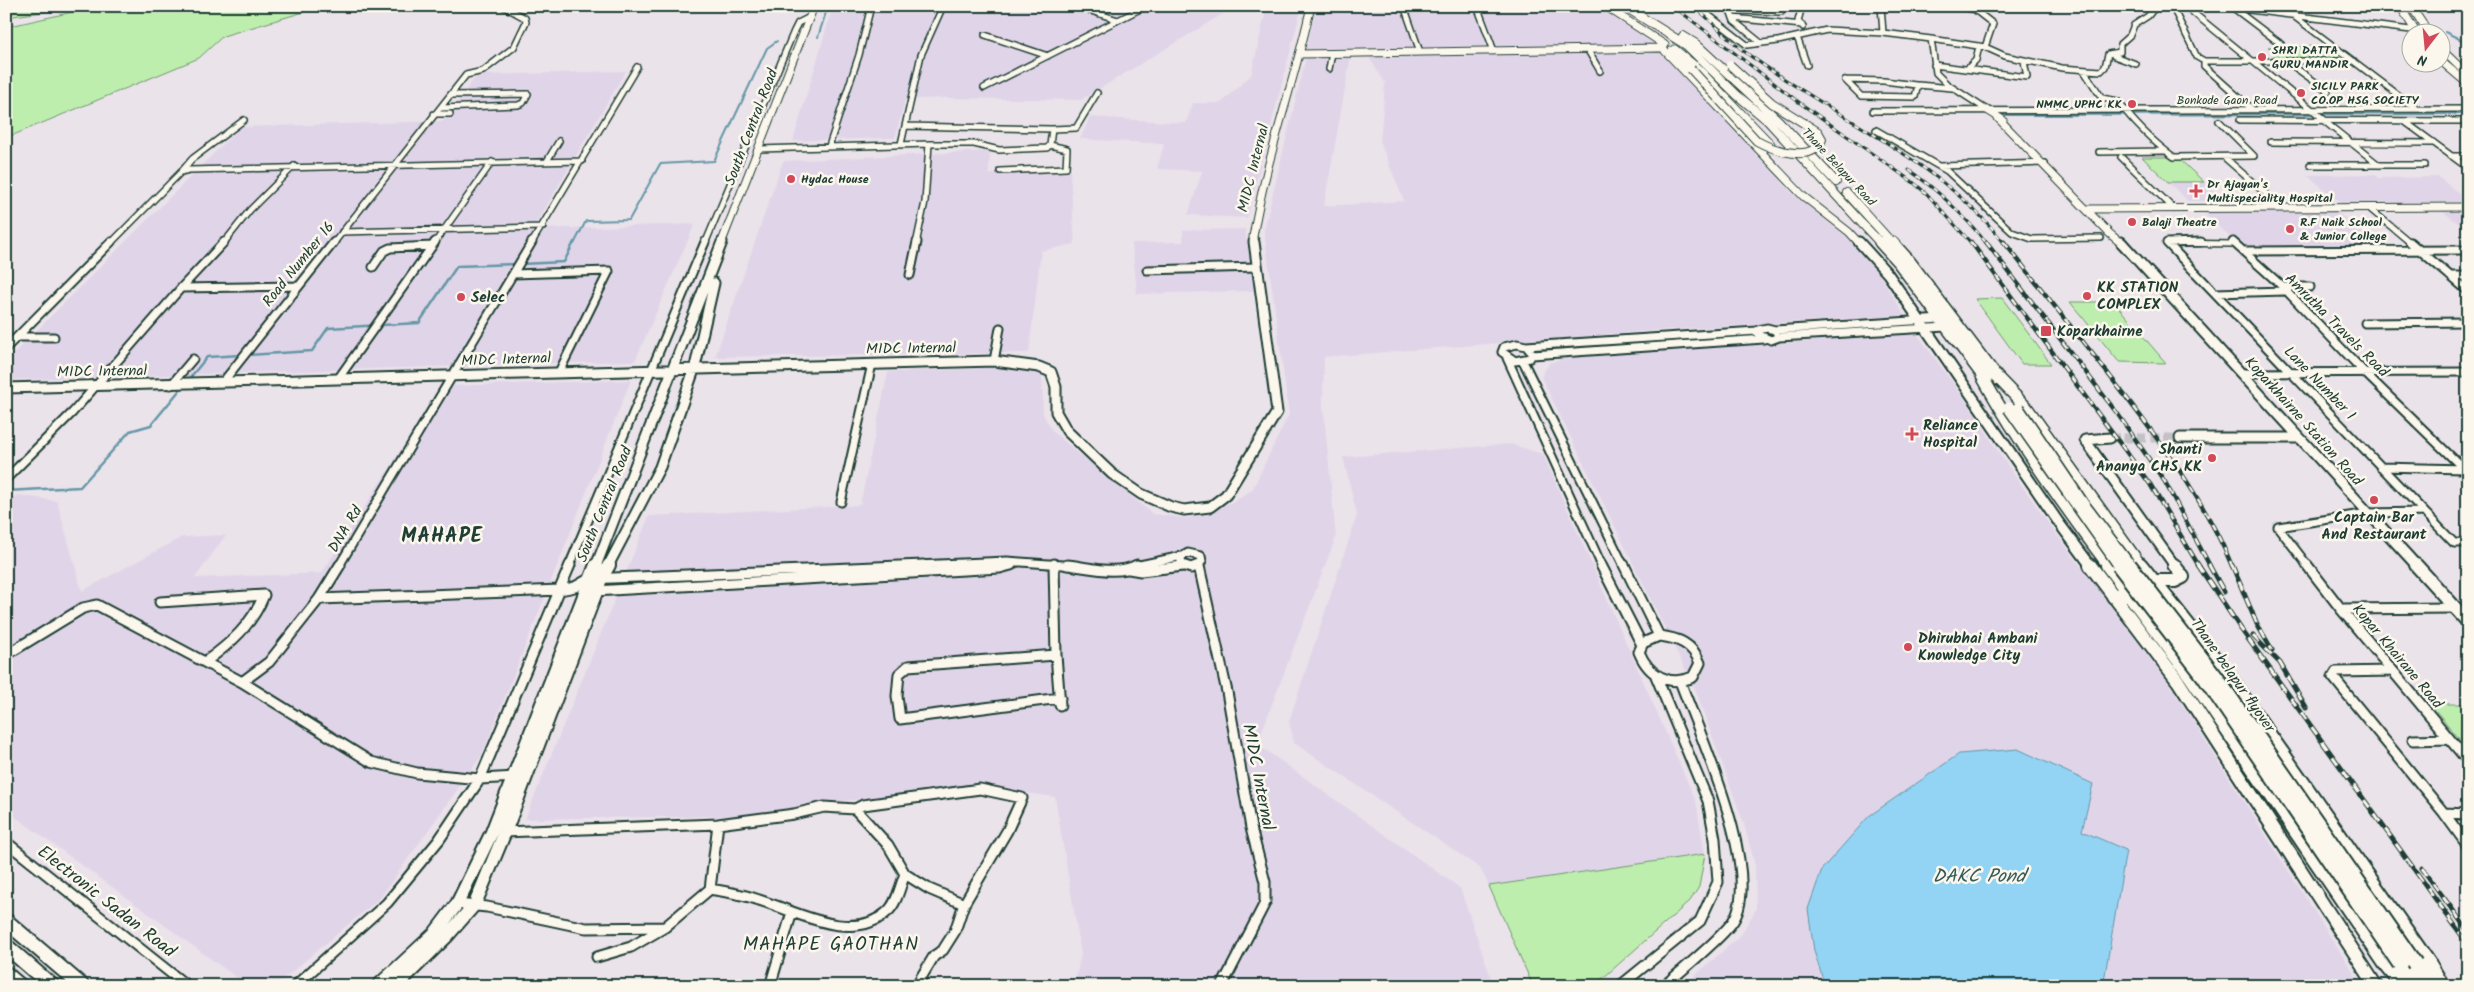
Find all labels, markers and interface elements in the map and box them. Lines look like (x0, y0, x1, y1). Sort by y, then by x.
north arrow (2402, 22, 2452, 72)
place label: SHRI DATTA GURU MANDIR (2272, 41, 2348, 74)
text: N (2415, 48, 2430, 71)
marker: SHRI DATTA GURU MANDIR (2256, 51, 2268, 63)
street label: South Central Road (719, 65, 785, 189)
place label: SICILY PARK CO.OP HSG SOCIETY (2311, 77, 2420, 110)
marker: SICILY PARK CO.OP HSG SOCIETY (2295, 87, 2307, 99)
street label: Bonkode Gaon Road (2177, 91, 2278, 110)
place label: NMMC UPHC KK (2036, 95, 2122, 114)
marker: NMMC UPHC KK (2126, 98, 2138, 110)
street label: MIDC Internal (1231, 121, 1277, 215)
street label: Thane Belapur Road (1797, 124, 1881, 212)
place label: Hydac House (801, 170, 869, 189)
marker: Hydac House (785, 173, 797, 185)
place label: Dr Ajayan's Multispeciality Hospital (2207, 175, 2333, 208)
marker: Dr Ajayan's Multispeciality Hospital (2189, 184, 2203, 198)
place label: Balaji Theatre (2142, 213, 2217, 232)
place label: R.F Naik School & Junior College (2300, 213, 2387, 246)
marker: Balaji Theatre (2126, 216, 2138, 228)
street label: Road Number 16 (257, 217, 341, 313)
marker: R.F Naik School & Junior College (2284, 223, 2296, 235)
street label: Amrutha Travels Road (2279, 268, 2394, 384)
place label: KK STATION COMPLEX (2097, 276, 2179, 317)
place label: Selec (471, 286, 505, 310)
marker: KK STATION COMPLEX (2081, 290, 2093, 302)
marker: Selec (455, 291, 467, 303)
place label: Koparkhairne (2057, 320, 2143, 344)
marker: Koparkhairne (2039, 324, 2053, 338)
street label: MIDC Internal (866, 336, 957, 362)
street label: Lane Number 1 (2277, 341, 2361, 427)
street label: MIDC Internal (461, 346, 552, 374)
street label: Koparkhairne Station Road (2238, 351, 2368, 492)
street label: MIDC Internal (57, 359, 148, 385)
place label: Reliance Hospital (1923, 414, 1979, 455)
marker: Reliance Hospital (1905, 427, 1919, 441)
place label: Shanti Ananya CHS KK (2096, 438, 2203, 479)
street label: South Central Road (571, 442, 639, 566)
marker: Shanti Ananya CHS KK (2206, 452, 2218, 464)
marker: Captain Bar And Restaurant (2368, 494, 2380, 506)
street label: DNA Rd (322, 501, 370, 558)
place label: Captain Bar And Restaurant (2322, 506, 2427, 547)
district label: MAHAPE (401, 521, 483, 553)
street label: Kopar Khairane Road (2346, 599, 2449, 715)
street label: Thane belapur flyover (2184, 614, 2281, 738)
place label: Dhirubhai Ambani Knowledge City (1918, 627, 2039, 668)
marker: Dhirubhai Ambani Knowledge City (1902, 641, 1914, 653)
street label: MIDC Internal (1233, 721, 1282, 834)
street label: Electronic Sadan Road (30, 839, 183, 966)
water label: DAKC Pond (1933, 862, 2030, 892)
district label: MAHAPE GAOTHAN (743, 930, 919, 960)

